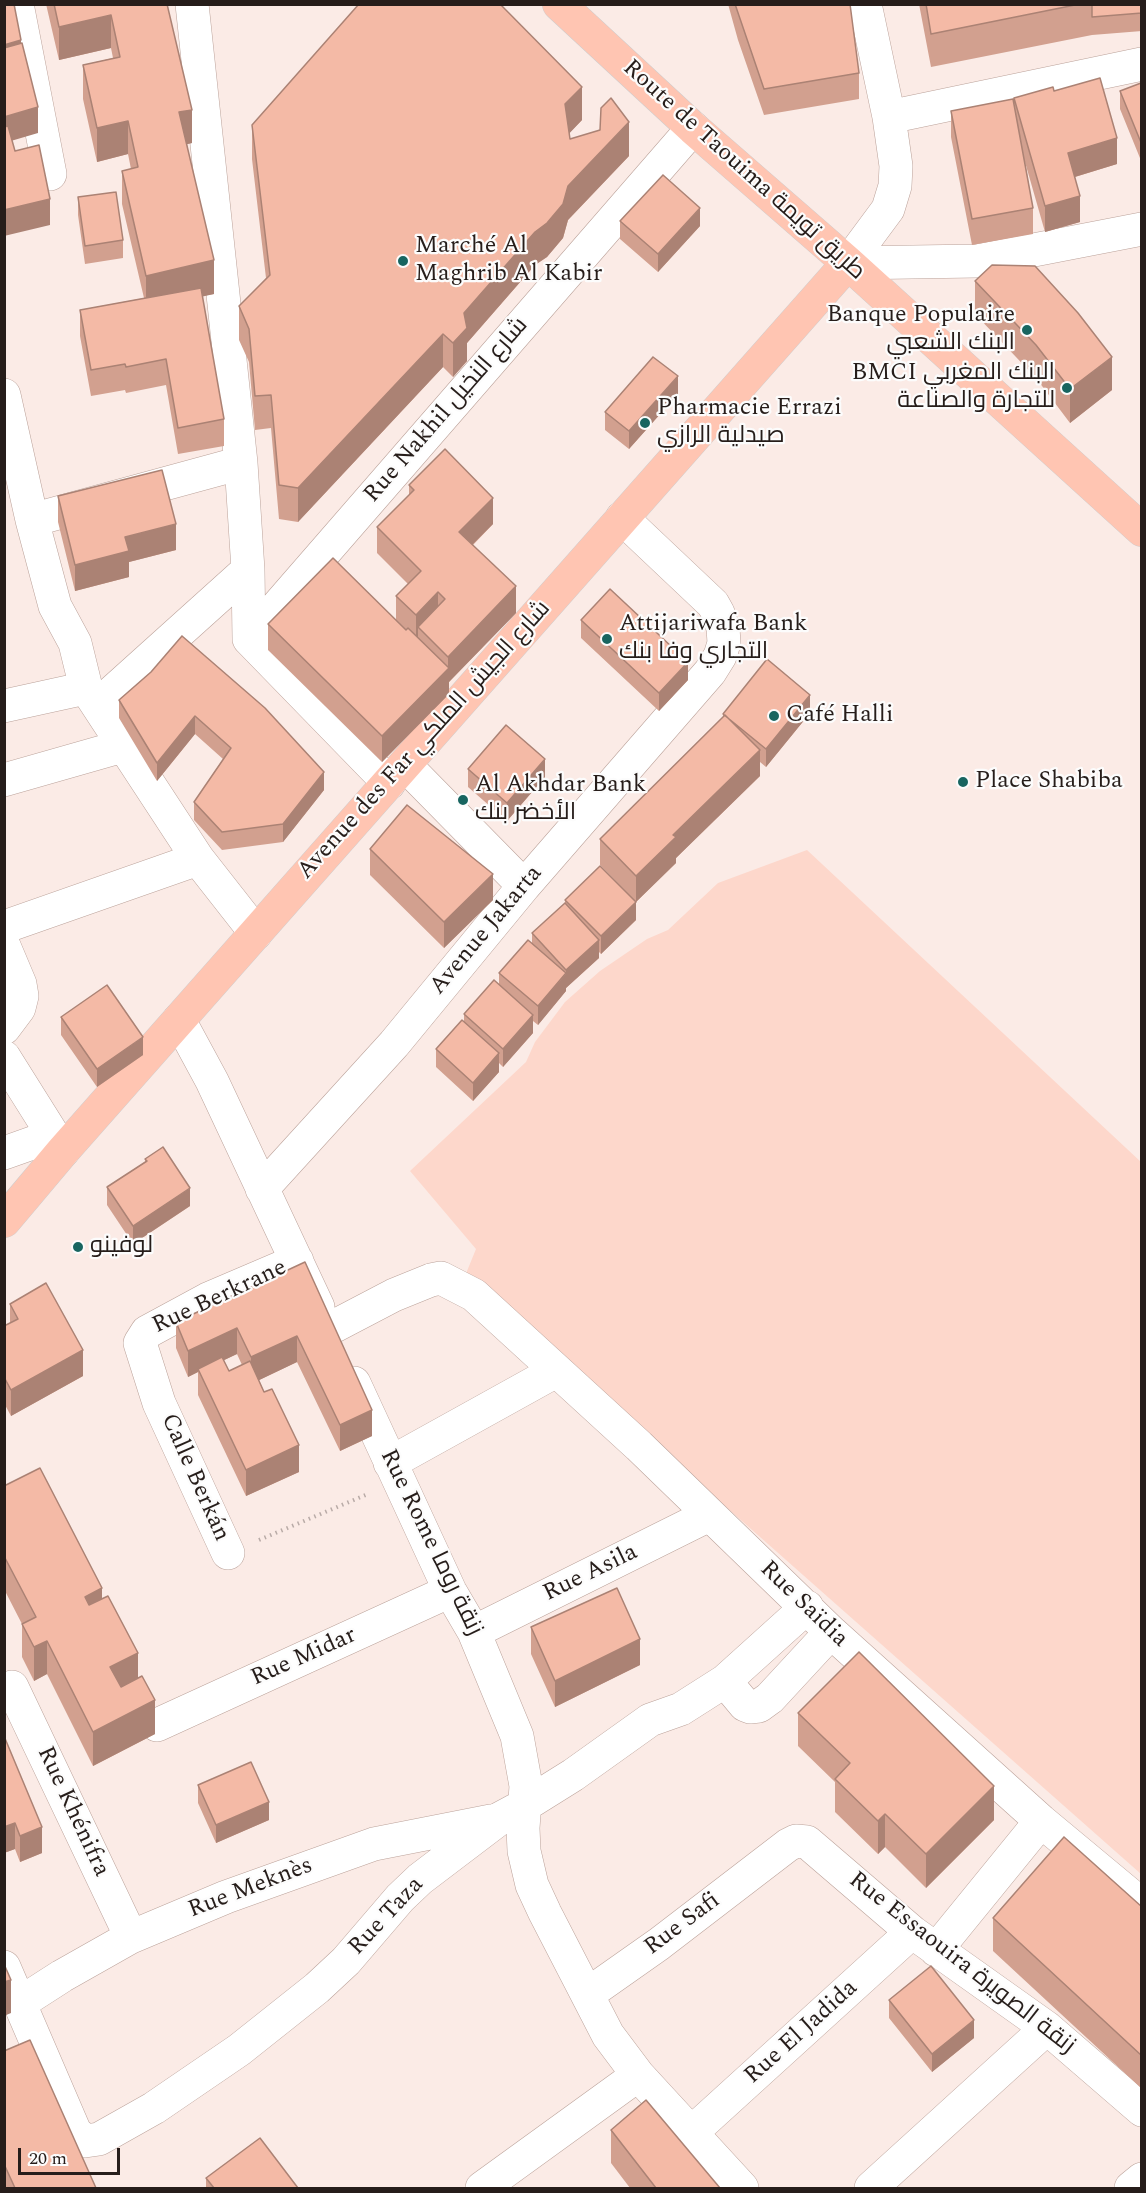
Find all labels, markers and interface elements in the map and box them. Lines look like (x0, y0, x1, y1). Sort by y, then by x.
street label: Route de Taouima طريق تويمة (616, 55, 870, 287)
place label: Marché Al Maghrib Al Kabir (415, 233, 603, 289)
marker: Marché Al Maghrib Al Kabir (396, 254, 410, 268)
place label: Banque Populaire البنك الشعبي (827, 302, 1015, 358)
street label: Rue Nakhil شارع النخيل (359, 313, 535, 509)
marker: Banque Populaire البنك الشعبي (1020, 323, 1034, 337)
place label: BMCI البنك المغربي للتجارة والصناعة (851, 360, 1055, 416)
marker: BMCI البنك المغربي للتجارة والصناعة (1060, 381, 1074, 395)
place label: Pharmacie Errazi صيدلية الرازي (657, 395, 842, 451)
marker: Pharmacie Errazi صيدلية الرازي (638, 416, 652, 430)
street label: Avenue des Far شارع الجيش الملكي (292, 596, 558, 886)
place label: Attijariwafa Bank التجاري وفا بنك (619, 611, 807, 667)
marker: Attijariwafa Bank التجاري وفا بنك (600, 632, 614, 646)
place label: Café Halli (786, 702, 893, 730)
marker: Café Halli (767, 709, 781, 723)
place label: Place Shabiba (975, 768, 1123, 796)
place label: Al Akhdar Bank الأخضر بنك (475, 772, 646, 828)
marker: Place Shabiba (956, 775, 970, 789)
marker: Al Akhdar Bank الأخضر بنك (456, 793, 470, 807)
street label: Avenue Jakarta (425, 860, 549, 1002)
place label: لوفينو (90, 1233, 153, 1261)
marker: لوفينو (71, 1240, 85, 1254)
street label: Rue Berkrane (148, 1254, 292, 1342)
street label: Calle Berkán (153, 1410, 235, 1546)
street label: Rue Rome زنقة روما (372, 1445, 488, 1641)
street label: Rue Asila (539, 1539, 643, 1609)
street label: Rue Saïdia (753, 1556, 853, 1654)
street label: Rue Midar (247, 1622, 361, 1694)
street label: Rue Khénifra (29, 1742, 115, 1882)
street label: Rue Meknès (185, 1852, 317, 1926)
street label: Rue Essaouira زنقة الصويرة (842, 1867, 1080, 2061)
street label: Rue Taza (343, 1872, 431, 1962)
street label: Rue Safi (639, 1887, 727, 1963)
street label: Rue El Jadida (740, 1975, 864, 2091)
scale bar (21, 2136, 123, 2174)
text: 20 m (29, 2145, 67, 2172)

